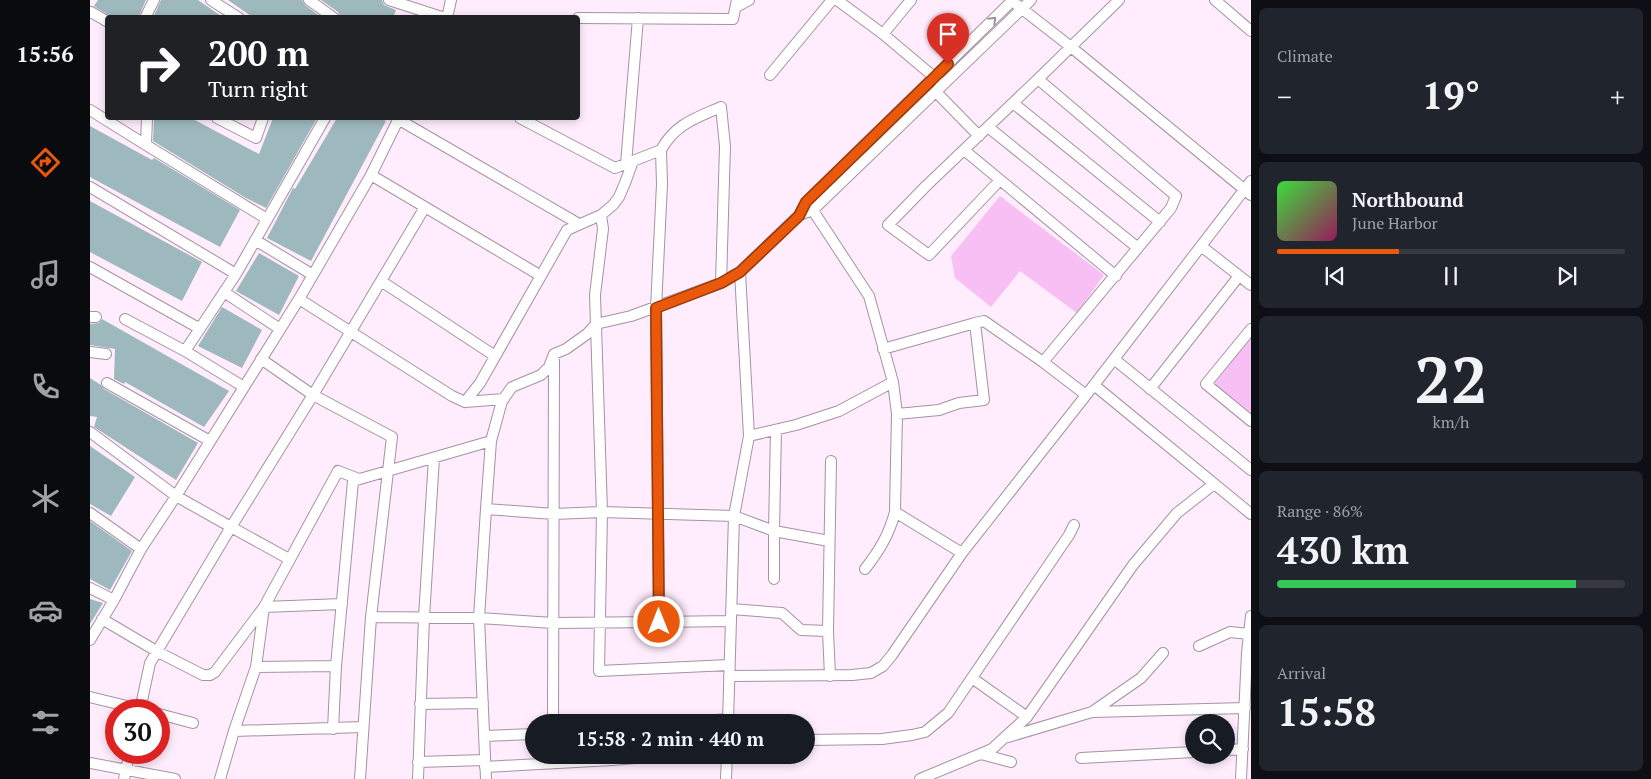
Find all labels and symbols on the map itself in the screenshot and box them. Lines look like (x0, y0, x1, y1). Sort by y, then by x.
pin (927, 13, 969, 64)
one-way arrow (987, 17, 996, 26)
position arrow (632, 595, 684, 647)
speed limit sign: 30 (105, 699, 170, 764)

